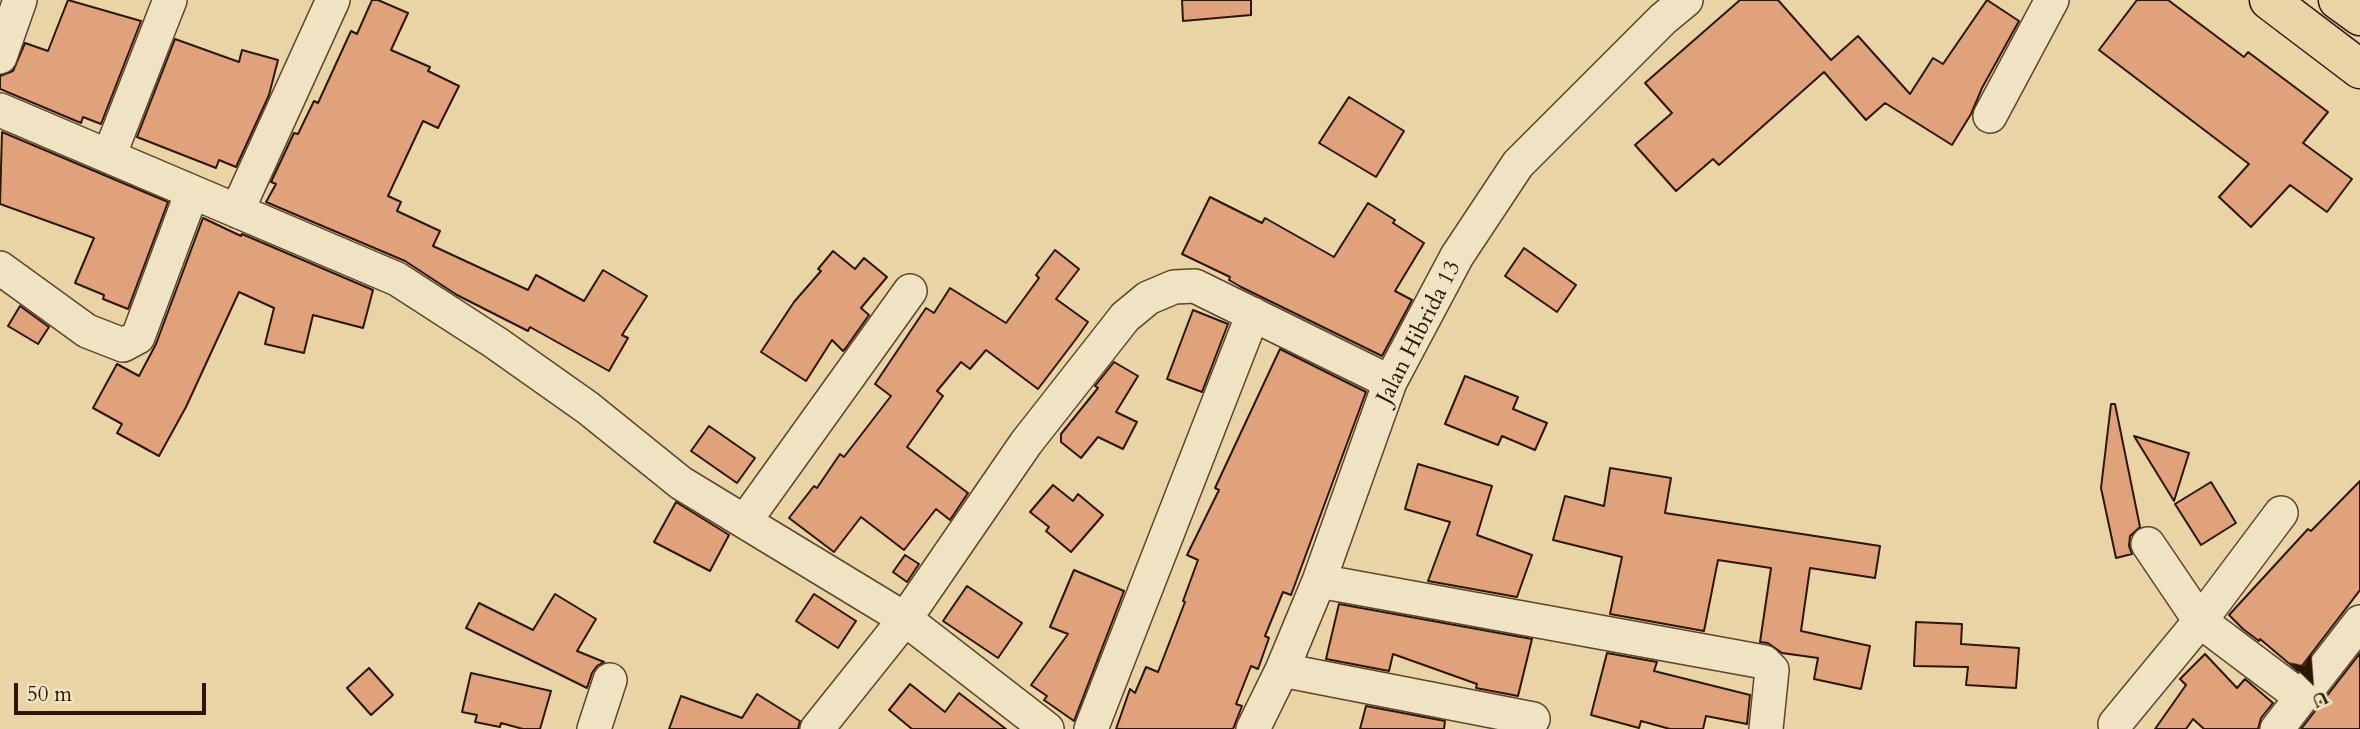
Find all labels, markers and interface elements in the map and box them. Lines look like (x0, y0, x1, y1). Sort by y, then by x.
street label: Jalan Hibrida 13 (1372, 257, 1468, 409)
north arrow (2276, 645, 2346, 715)
scale bar (18, 670, 210, 714)
text: 50 m (27, 680, 72, 709)
text: U (2307, 684, 2332, 714)

